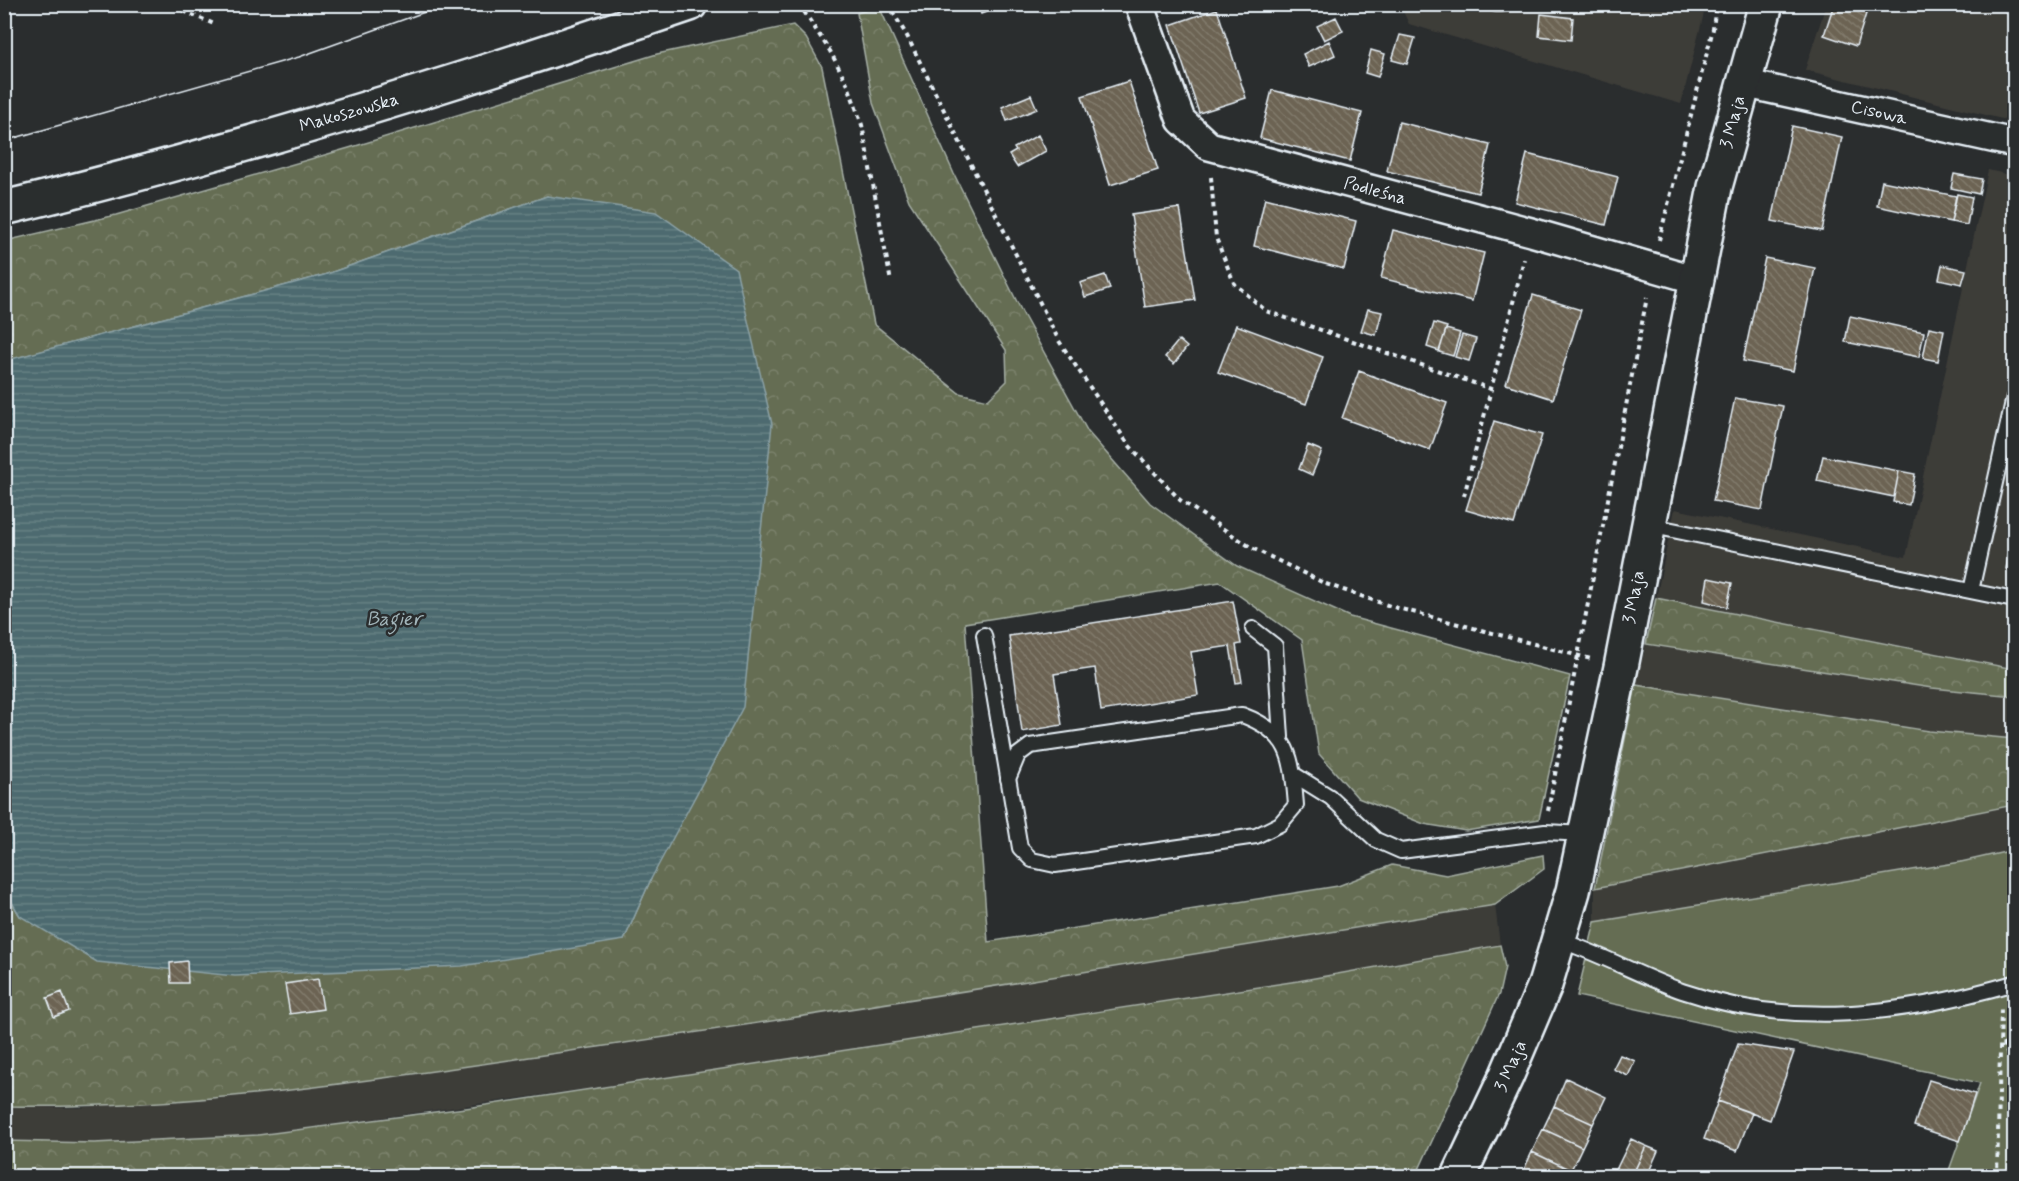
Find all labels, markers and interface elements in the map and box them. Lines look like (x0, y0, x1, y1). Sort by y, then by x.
street label: Makoszowska (296, 87, 402, 139)
street label: 3 Maja (1714, 93, 1752, 151)
street label: Cisowa (1848, 95, 1910, 131)
street label: Podleśna (1341, 171, 1409, 211)
street label: 3 Maja (1617, 568, 1651, 626)
water label: Bagier (366, 606, 425, 635)
street label: 3 Maja (1489, 1037, 1533, 1095)

